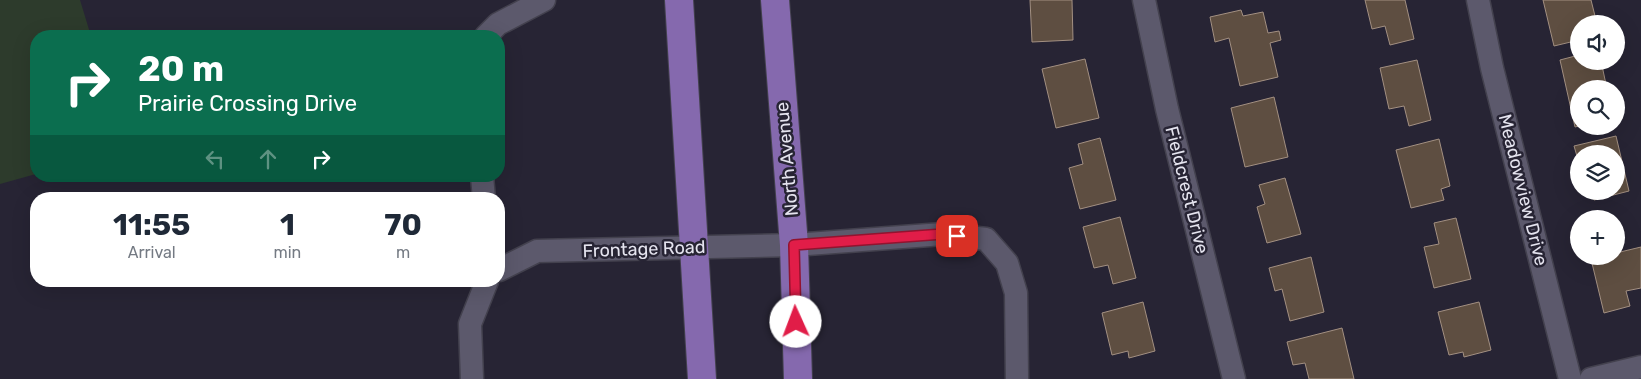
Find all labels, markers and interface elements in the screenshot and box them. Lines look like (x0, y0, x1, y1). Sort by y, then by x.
map controls (1570, 15, 1625, 265)
button: sound (1570, 15, 1625, 70)
text: 20 m (138, 48, 224, 90)
icon: right (55, 50, 120, 115)
button: search (1570, 80, 1625, 135)
text: Prairie Crossing Drive (138, 90, 357, 117)
street label: North Avenue (771, 101, 803, 217)
street label: Meadowview Drive (1494, 112, 1552, 268)
street label: Fieldcrest Drive (1161, 124, 1213, 256)
icon: left (201, 145, 229, 173)
icon: ahead (254, 145, 282, 173)
icon: right (307, 145, 335, 173)
button: layers (1570, 145, 1625, 200)
text: 11:55 (113, 207, 190, 243)
text: 1 (280, 207, 295, 243)
text: 70 (384, 207, 422, 243)
button: + (1570, 210, 1625, 265)
pin (936, 215, 978, 257)
icon: arrive (943, 222, 971, 250)
street label: Frontage Road (582, 236, 706, 262)
text: Arrival (128, 243, 176, 262)
text: min (273, 243, 301, 262)
text: m (396, 243, 410, 262)
position arrow (769, 295, 821, 347)

